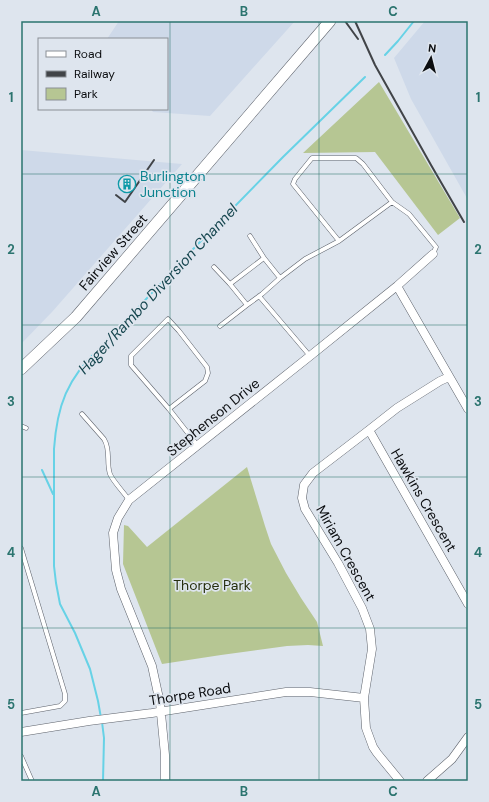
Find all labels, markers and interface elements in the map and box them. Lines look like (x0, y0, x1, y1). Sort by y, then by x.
text: A (91, 3, 101, 20)
text: B (240, 3, 248, 20)
text: C (388, 3, 398, 20)
legend (38, 38, 168, 110)
north arrow (411, 38, 451, 78)
text: N (427, 41, 437, 56)
text: Road (74, 46, 102, 62)
text: Railway (74, 66, 115, 82)
text: Park (74, 86, 98, 102)
text: 1 (9, 89, 13, 106)
text: 1 (476, 89, 480, 106)
place label: Burlington Junction (140, 167, 206, 201)
building icon: Burlington Junction (117, 174, 137, 194)
water label: Hager/Rambo Diversion Channel (74, 199, 243, 378)
street label: Fairview Street (75, 210, 151, 294)
text: 2 (7, 241, 15, 258)
text: 2 (474, 241, 482, 258)
street label: Stephenson Drive (163, 374, 263, 460)
text: 3 (7, 393, 15, 410)
text: 3 (474, 393, 482, 410)
street label: Hawkins Crescent (387, 445, 461, 555)
street label: Miriam Crescent (312, 502, 380, 604)
text: 4 (7, 544, 15, 561)
text: 4 (474, 544, 482, 561)
park label: Thorpe Park (173, 576, 251, 594)
street label: Thorpe Road (148, 679, 232, 709)
text: 5 (7, 696, 15, 713)
text: 5 (474, 696, 482, 713)
text: A (91, 783, 101, 800)
text: B (240, 783, 248, 800)
text: C (388, 783, 398, 800)

